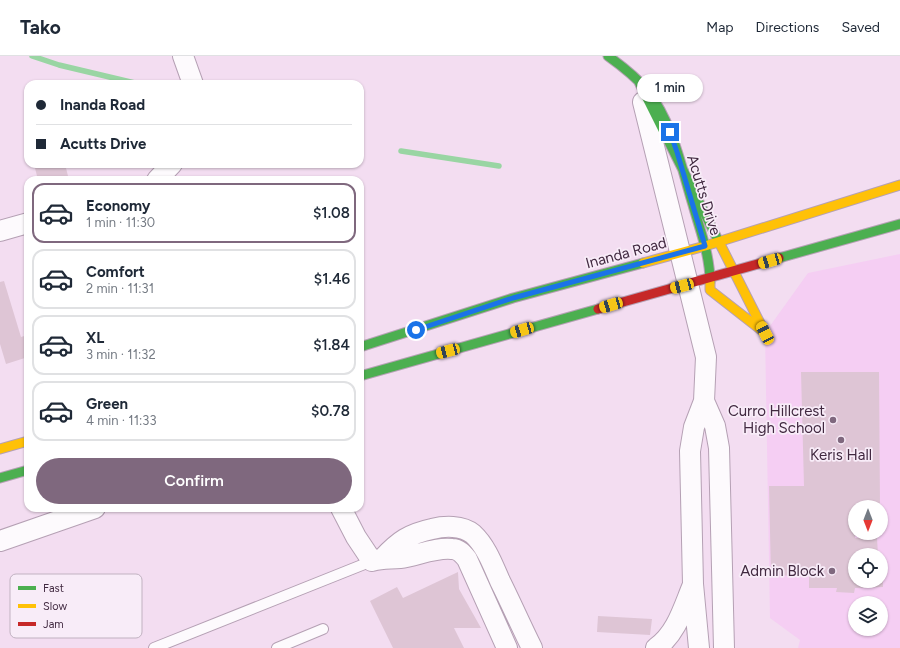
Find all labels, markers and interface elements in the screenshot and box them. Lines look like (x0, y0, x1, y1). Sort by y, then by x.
text: Tako (20, 16, 61, 39)
text: Map (706, 19, 734, 36)
text: Directions (756, 19, 819, 36)
text: Saved (841, 19, 880, 36)
callout: 1 min (637, 74, 703, 102)
text: 1 min (655, 80, 685, 95)
text: Inanda Road (60, 96, 145, 114)
route end (661, 123, 679, 141)
text: Acutts Drive (60, 135, 146, 153)
street label: Acutts Drive (683, 153, 725, 237)
icon: car (38, 195, 74, 231)
text: Economy (86, 197, 151, 215)
text: $1.08 (313, 204, 350, 222)
text: 1 min · 11:30 (86, 215, 155, 230)
street label: Inanda Road (584, 234, 668, 272)
car (757, 252, 783, 270)
icon: car (38, 261, 74, 297)
text: Comfort (86, 263, 145, 281)
text: $1.46 (314, 270, 350, 288)
car (669, 277, 695, 295)
text: 2 min · 11:31 (86, 281, 154, 296)
car (598, 296, 624, 314)
car (754, 320, 776, 346)
route start (407, 321, 425, 339)
car (509, 321, 535, 339)
icon: car (38, 327, 74, 363)
text: XL (86, 329, 104, 347)
text: $1.84 (313, 336, 350, 354)
car (435, 342, 461, 360)
text: 3 min · 11:32 (86, 347, 156, 362)
icon: car (38, 393, 74, 429)
text: Green (86, 395, 128, 413)
text: $0.78 (311, 402, 350, 420)
place label: Curro Hillcrest High School (728, 402, 825, 437)
text: 4 min · 11:33 (86, 413, 157, 428)
marker: Curro Hillcrest High School (828, 415, 838, 425)
marker: Keris Hall (836, 435, 846, 445)
place label: Keris Hall (810, 446, 872, 464)
button: Confirm (36, 458, 352, 504)
north arrow (848, 500, 888, 540)
map controls (848, 500, 888, 636)
button: locate (848, 548, 888, 588)
place label: Admin Block (740, 562, 825, 580)
marker: Admin Block (827, 566, 837, 576)
legend (10, 574, 142, 638)
text: Fast (43, 582, 64, 595)
button: layers (848, 596, 888, 636)
text: Slow (43, 600, 67, 613)
text: Jam (43, 618, 64, 631)

